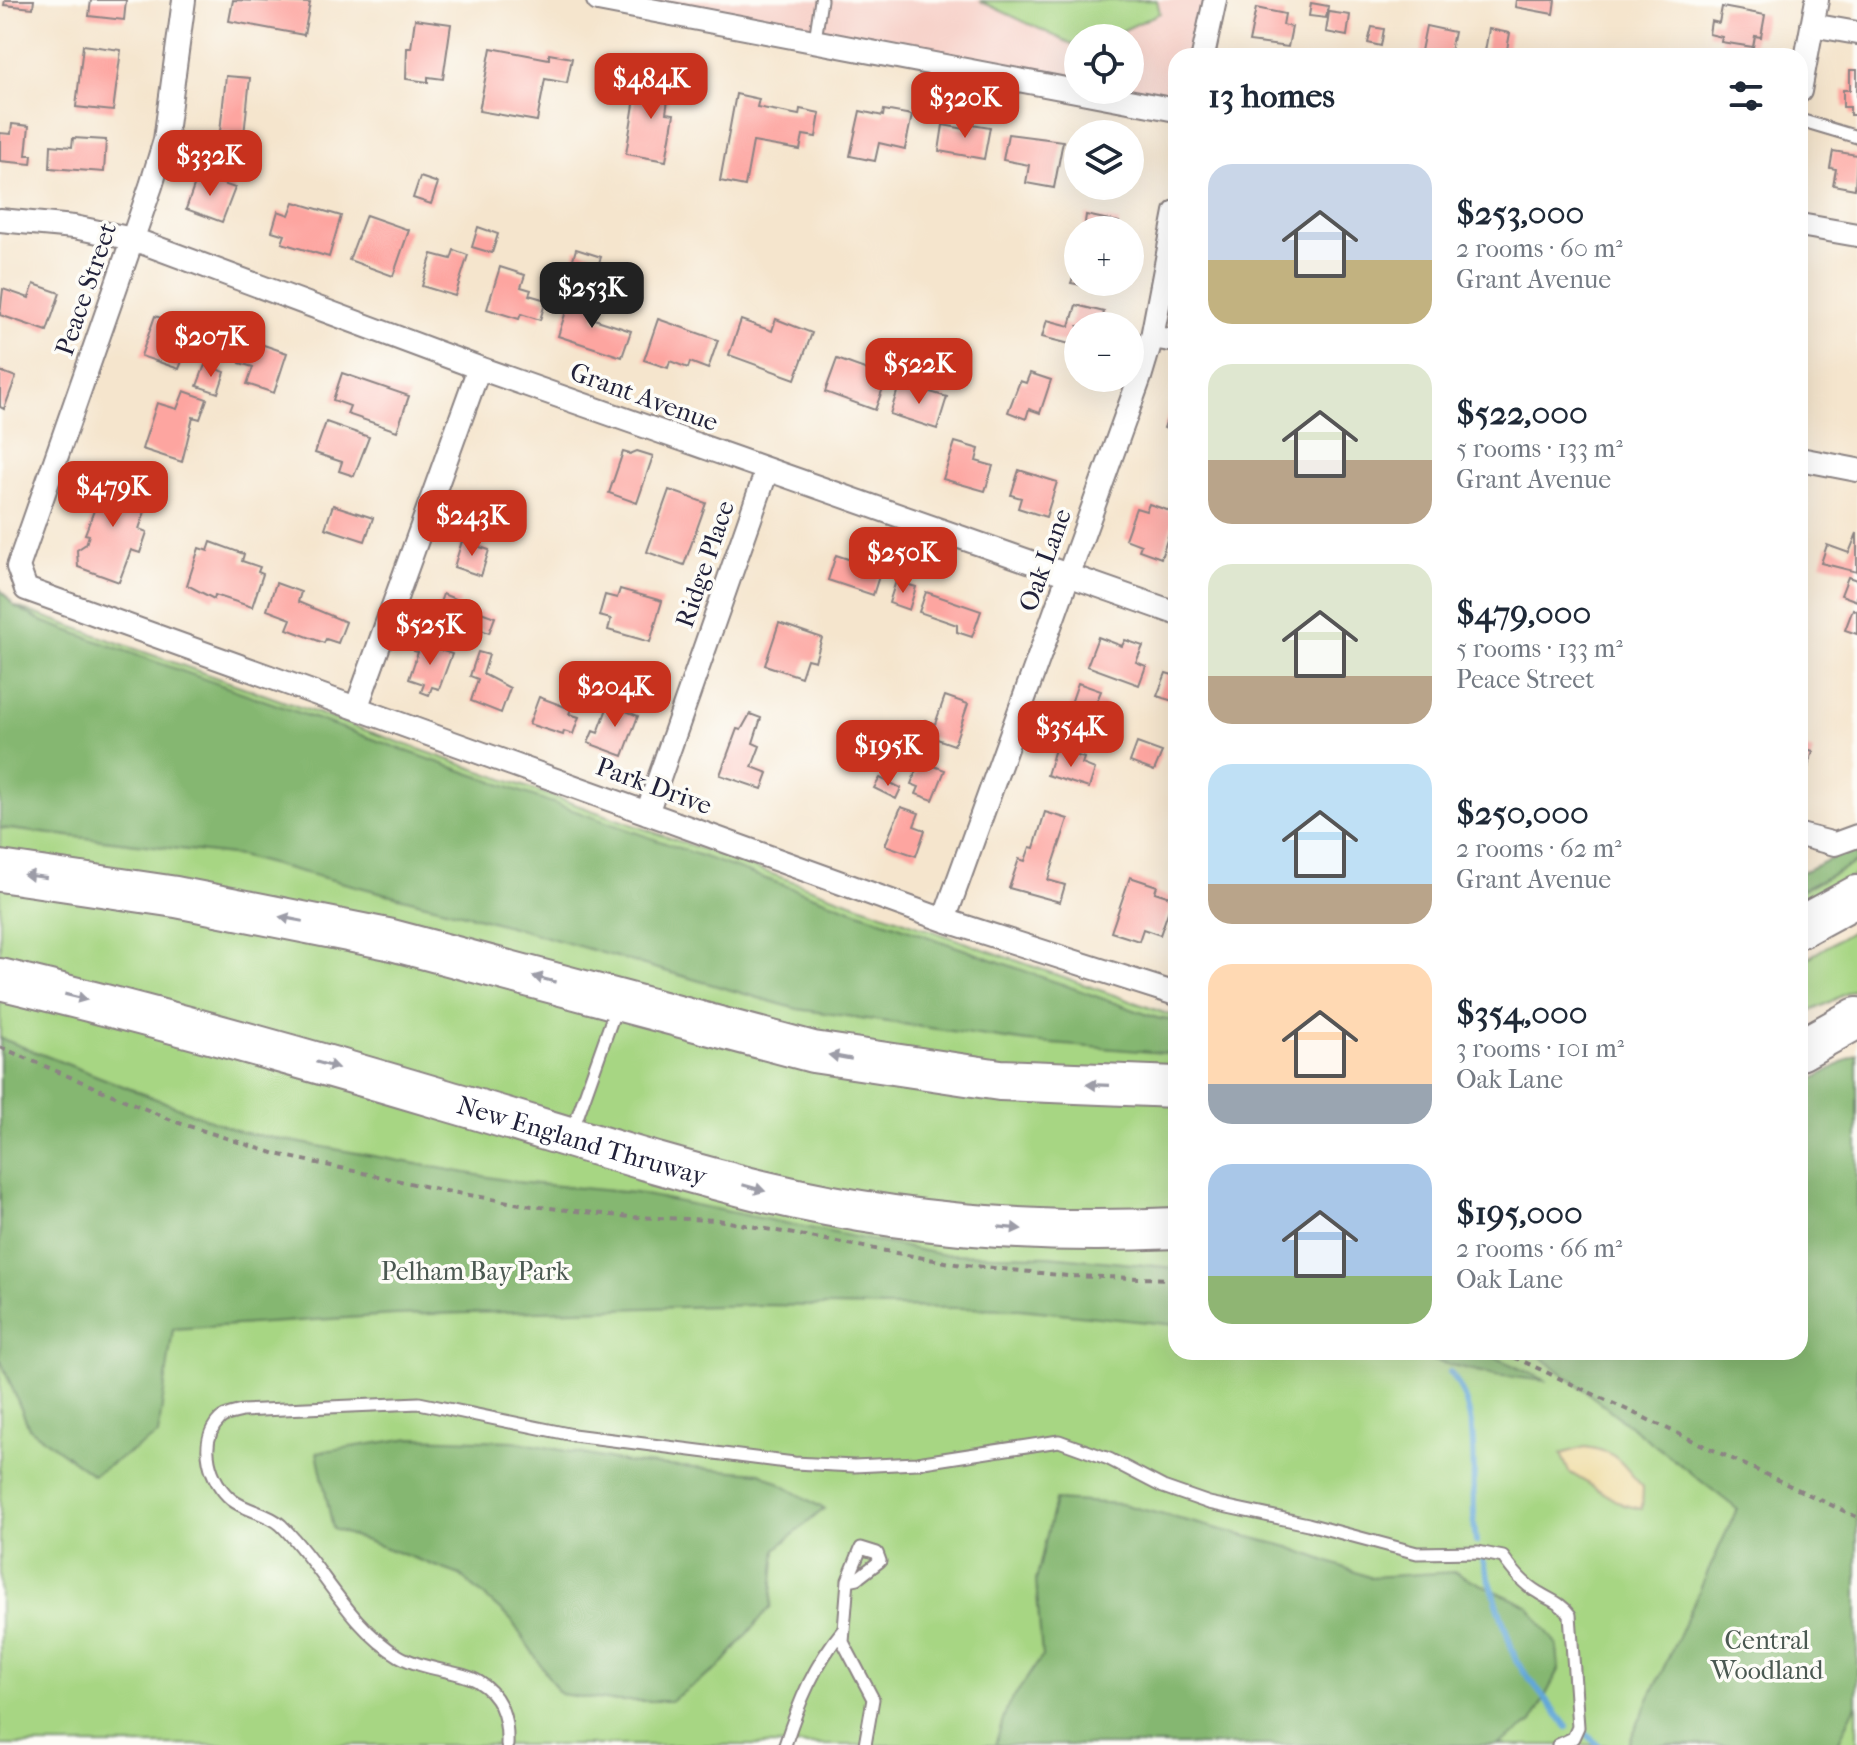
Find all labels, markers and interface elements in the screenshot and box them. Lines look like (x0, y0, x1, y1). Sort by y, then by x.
map controls (1064, 24, 1144, 392)
button: locate (1064, 24, 1144, 104)
pin: $484K (595, 53, 707, 121)
text: $484K (613, 63, 689, 94)
pin: $320K (909, 72, 1021, 140)
icon: filters (1724, 74, 1768, 118)
text: 13 homes (1208, 76, 1335, 116)
text: $320K (929, 82, 1001, 113)
button: layers (1064, 120, 1144, 200)
pin: $332K (154, 130, 266, 198)
text: $332K (176, 140, 244, 171)
text: $253,000 (1456, 193, 1584, 233)
icon: home (1272, 196, 1368, 292)
button: + (1064, 216, 1144, 296)
street label: Peace Street (49, 218, 123, 360)
text: 2 rooms · 60 m² (1456, 233, 1623, 264)
pin: $253K (536, 262, 648, 330)
text: Grant Avenue (1456, 264, 1611, 295)
text: $253K (558, 272, 626, 303)
pin: $207K (155, 311, 267, 379)
button: − (1064, 312, 1144, 392)
text: $207K (174, 321, 248, 352)
pin: $522K (863, 338, 975, 406)
text: $522K (883, 348, 955, 379)
street label: Grant Avenue (566, 356, 722, 438)
text: $522,000 (1456, 393, 1588, 433)
icon: home (1272, 396, 1368, 492)
text: 5 rooms · 133 m² (1456, 433, 1623, 464)
pin: $479K (57, 461, 169, 529)
text: Grant Avenue (1456, 464, 1611, 495)
text: $479K (76, 471, 150, 502)
pin: $243K (416, 490, 528, 558)
street label: Ridge Place (669, 496, 741, 631)
text: $243K (436, 500, 508, 531)
street label: Oak Lane (1012, 504, 1078, 616)
pin: $250K (847, 527, 959, 595)
text: $250K (867, 537, 939, 568)
text: $479,000 (1456, 593, 1591, 633)
icon: home (1272, 596, 1368, 692)
pin: $525K (374, 599, 486, 667)
text: $525K (395, 609, 465, 640)
text: 5 rooms · 133 m² (1456, 633, 1623, 664)
pin: $204K (559, 661, 671, 729)
text: Peace Street (1456, 664, 1595, 695)
text: $204K (577, 671, 653, 702)
pin: $354K (1015, 701, 1127, 769)
text: $354K (1036, 711, 1106, 742)
pin: $195K (832, 720, 944, 788)
text: $195K (854, 730, 922, 761)
street label: Park Drive (592, 751, 716, 821)
text: $250,000 (1456, 793, 1589, 833)
icon: home (1272, 796, 1368, 892)
text: 2 rooms · 62 m² (1456, 833, 1622, 864)
text: Grant Avenue (1456, 864, 1611, 895)
one-way arrow (22, 869, 47, 882)
one-way arrow (279, 912, 304, 925)
one-way arrow (532, 972, 557, 984)
one-way arrow (64, 991, 89, 1003)
text: $354,000 (1456, 993, 1588, 1033)
icon: home (1272, 996, 1368, 1092)
text: 3 rooms · 101 m² (1456, 1033, 1624, 1064)
one-way arrow (827, 1050, 852, 1062)
one-way arrow (315, 1059, 339, 1072)
text: Oak Lane (1456, 1064, 1563, 1095)
one-way arrow (1085, 1078, 1110, 1091)
street label: New England Thruway (454, 1089, 711, 1192)
one-way arrow (742, 1182, 766, 1195)
text: $195,000 (1456, 1193, 1583, 1233)
icon: home (1272, 1196, 1368, 1292)
one-way arrow (998, 1221, 1023, 1234)
text: 2 rooms · 66 m² (1456, 1233, 1622, 1264)
park label: Pelham Bay Park (381, 1256, 570, 1287)
text: Oak Lane (1456, 1264, 1563, 1295)
park label: Central Woodland (1710, 1625, 1824, 1686)

